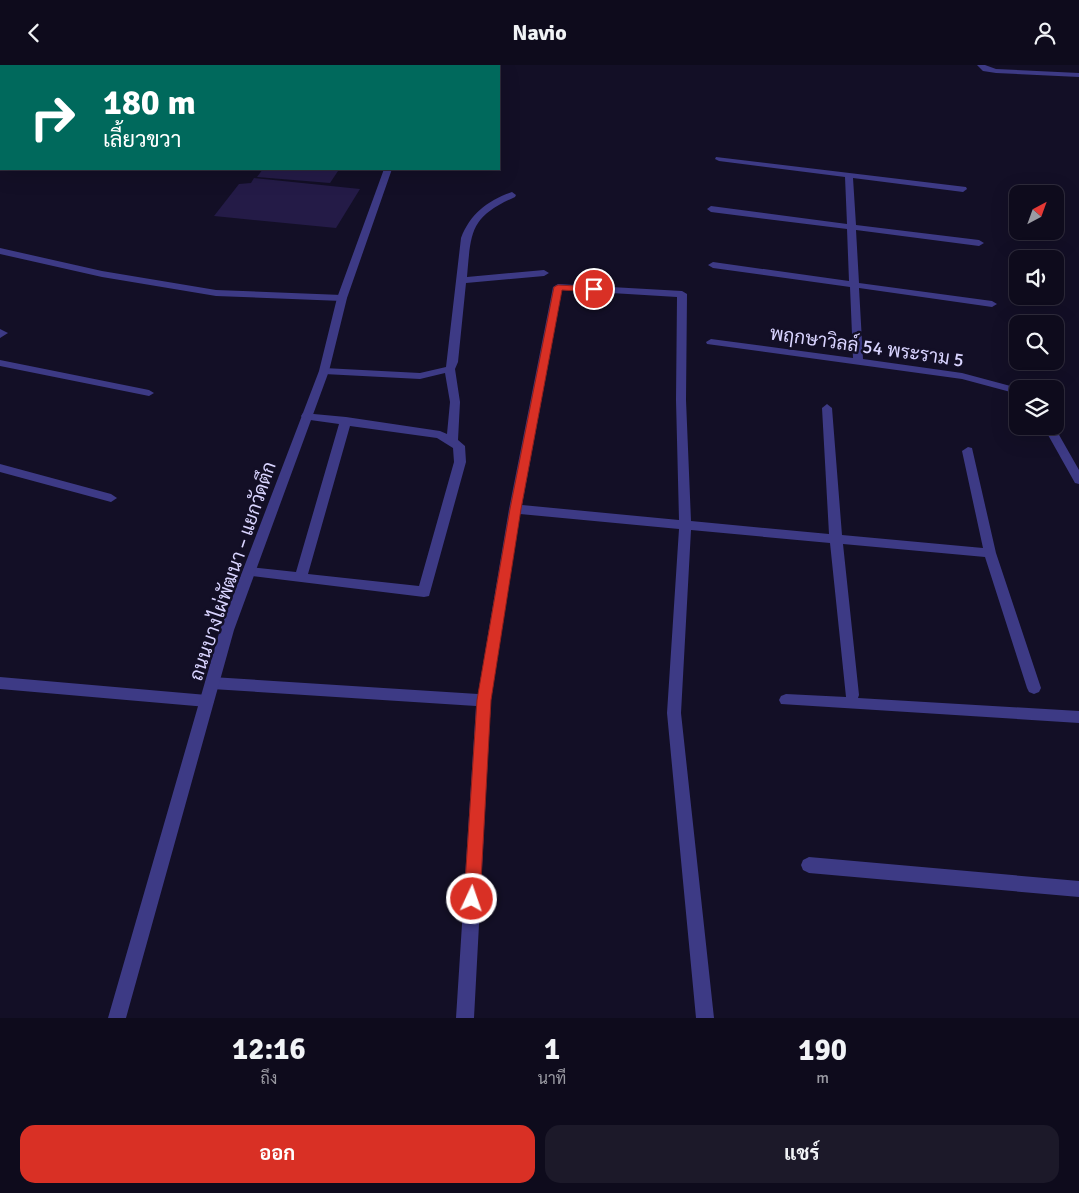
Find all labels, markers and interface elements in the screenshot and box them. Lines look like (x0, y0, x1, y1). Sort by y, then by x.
icon: back (20, 19, 48, 47)
text: Navio (512, 19, 567, 46)
icon: person (1031, 19, 1059, 47)
text: 180 m (103, 81, 196, 124)
icon: right (20, 85, 85, 150)
text: เลี้ยวขวา (103, 126, 181, 153)
north arrow (1009, 185, 1064, 240)
map controls (1009, 185, 1064, 435)
button: sound (1009, 250, 1064, 305)
pin (573, 268, 615, 310)
icon: arrive (580, 275, 608, 303)
button: search (1009, 315, 1064, 370)
street label: พฤกษาวิลล์ 54 พระราม 5 (768, 320, 966, 373)
button: layers (1009, 380, 1064, 435)
street label: ถนนบางไผ่พัฒนา – แยกวัดตึก (183, 458, 282, 684)
position arrow (445, 872, 497, 924)
text: 12:16 (232, 1031, 306, 1068)
text: 1 (544, 1031, 560, 1068)
text: 190 (798, 1032, 847, 1069)
text: m (816, 1068, 829, 1088)
text: ถึง (261, 1069, 277, 1089)
text: นาที (538, 1069, 566, 1089)
button: ออก (20, 1125, 535, 1183)
button: แชร์ (545, 1125, 1059, 1183)

